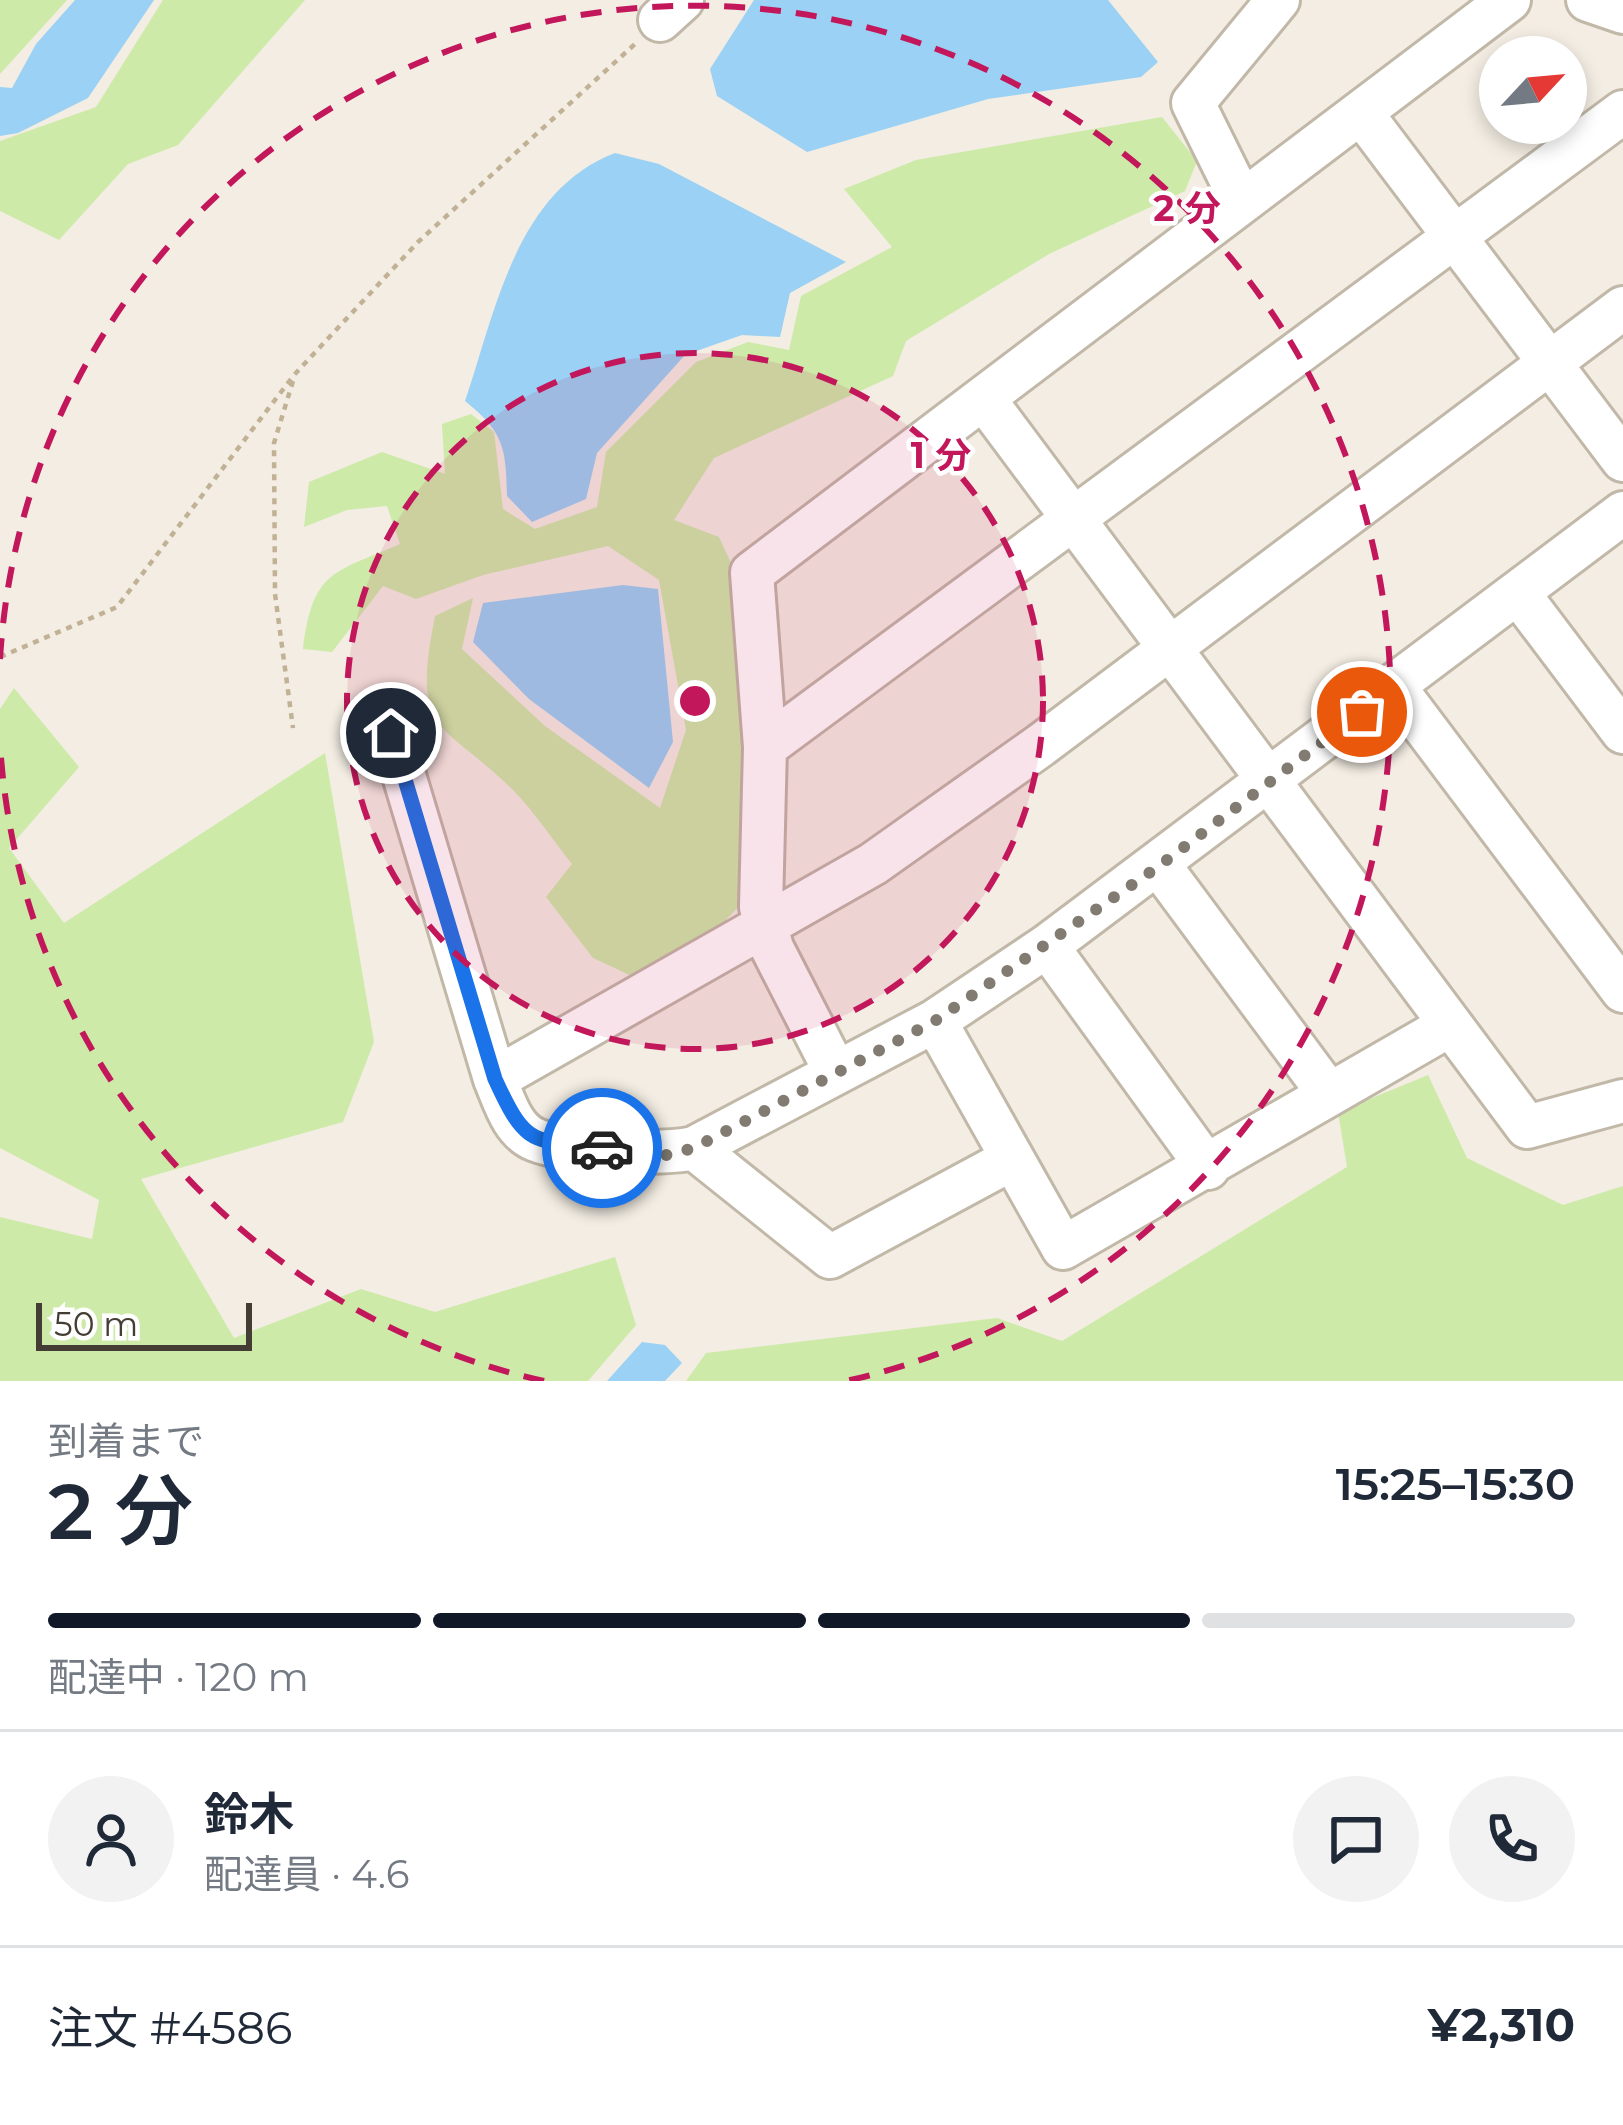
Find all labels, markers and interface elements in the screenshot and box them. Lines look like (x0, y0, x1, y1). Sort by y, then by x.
north arrow (1479, 36, 1587, 144)
map controls (1479, 36, 1587, 144)
text: 2 分 (1153, 186, 1221, 230)
text: 1 分 (911, 433, 971, 477)
pin (1311, 661, 1413, 763)
icon: bag (1329, 679, 1395, 745)
centre of rings (674, 680, 716, 722)
pin (340, 682, 442, 784)
icon: home (358, 700, 424, 766)
courier (542, 1088, 662, 1208)
icon: car (569, 1115, 635, 1181)
scale bar (36, 1297, 252, 1350)
text: 50 m (54, 1304, 138, 1344)
text: 到着まで (48, 1417, 204, 1465)
text: 15:25–15:30 (1336, 1456, 1575, 1511)
text: 2 分 (48, 1463, 193, 1559)
text: 配達中 · 120 m (48, 1653, 309, 1701)
button: person (48, 1776, 174, 1902)
button: chat (1293, 1776, 1419, 1902)
button: phone (1449, 1776, 1575, 1902)
text: 鈴木 (204, 1786, 294, 1841)
text: 配達員 · 4.6 (204, 1850, 409, 1898)
text: ¥2,310 (1428, 1997, 1575, 2052)
text: 注文 #4586 (48, 2000, 292, 2055)

